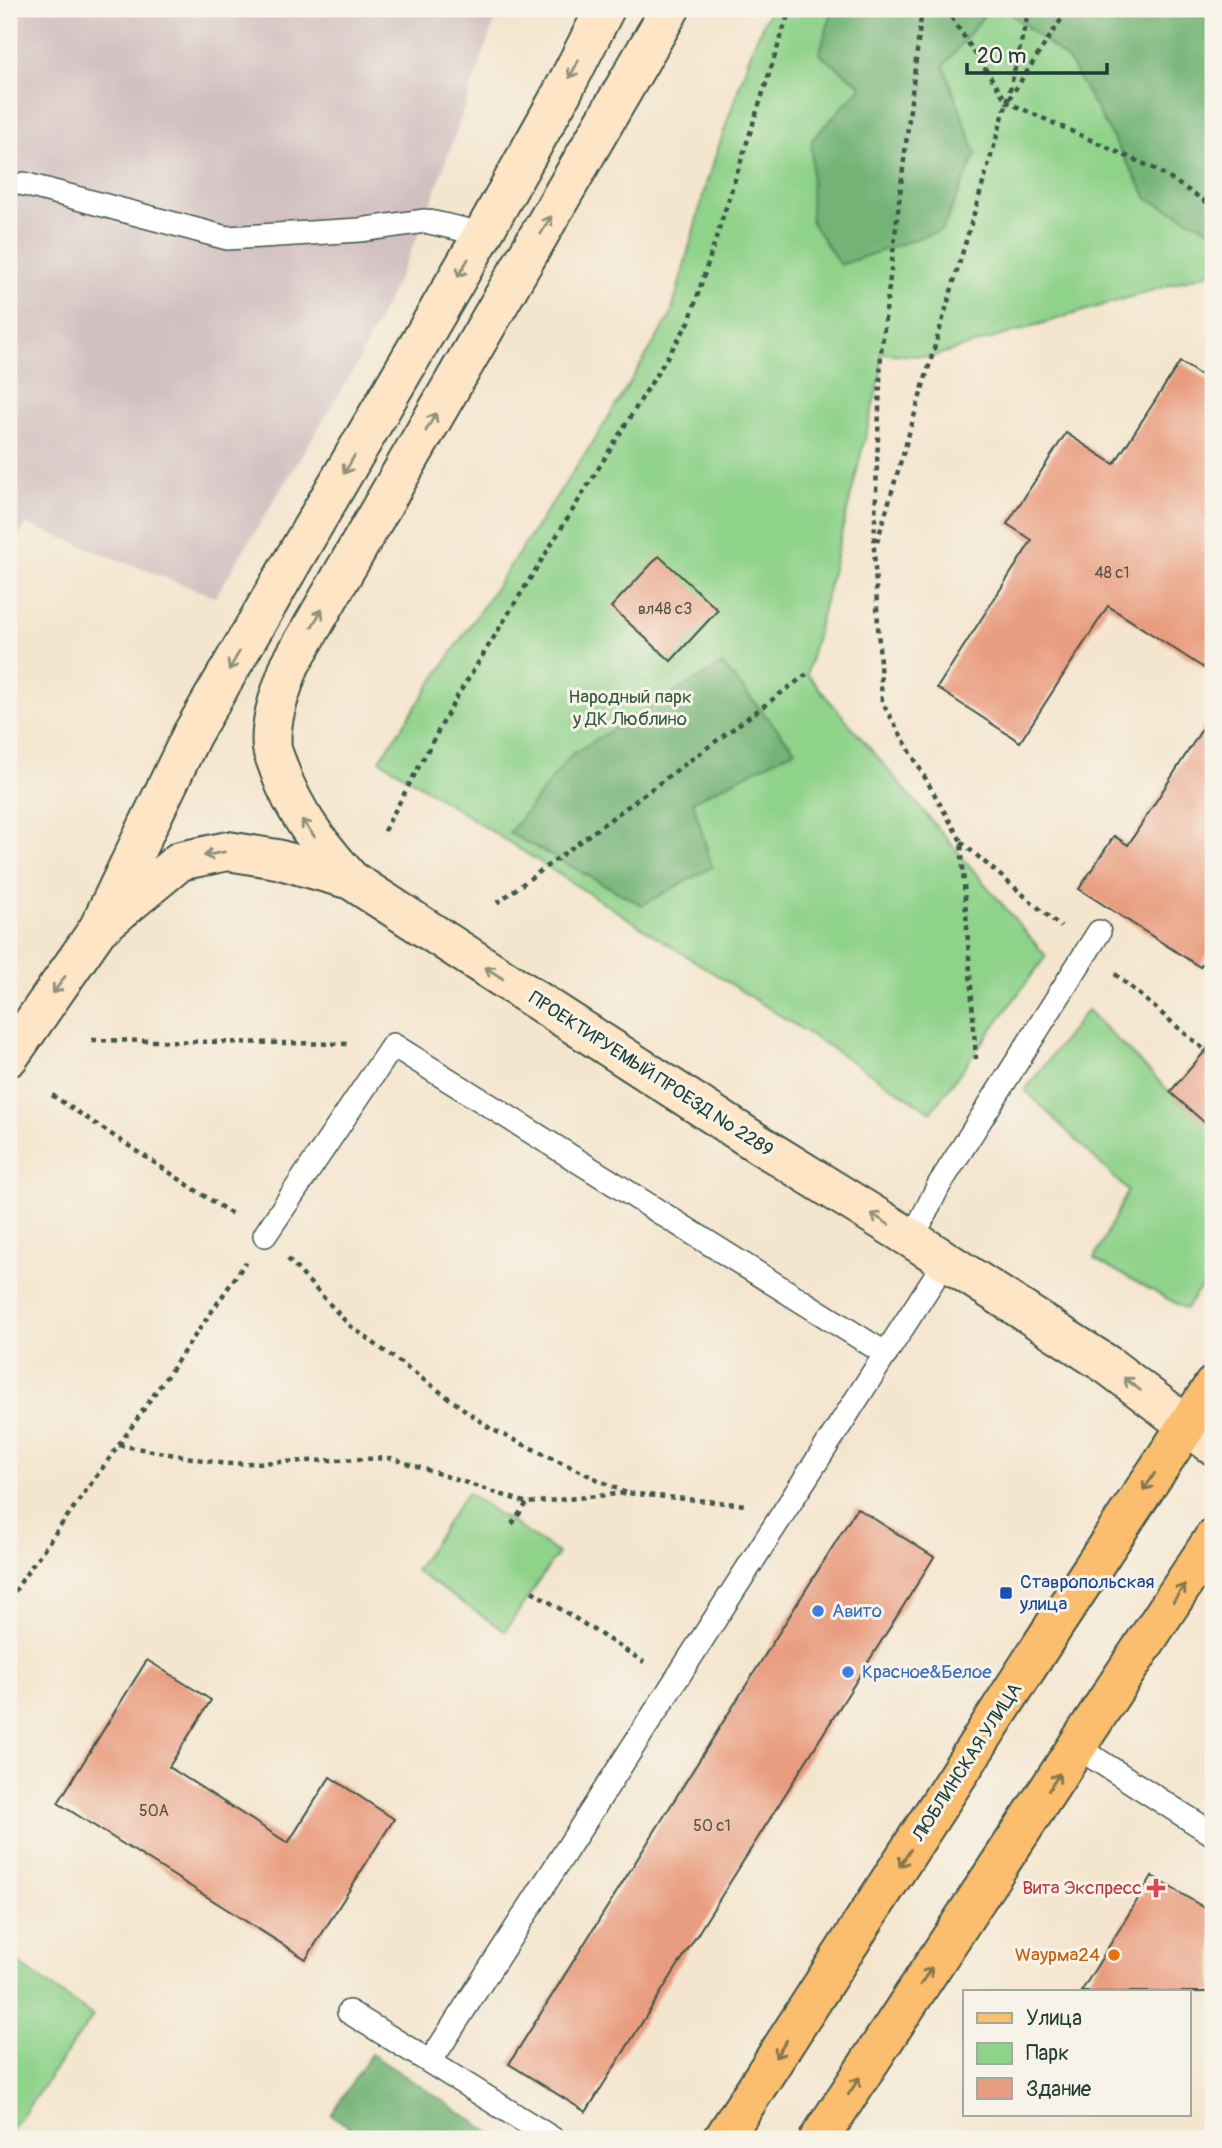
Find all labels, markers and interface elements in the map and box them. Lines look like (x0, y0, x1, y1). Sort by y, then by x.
scale bar (967, 32, 1106, 76)
text: 20 m (977, 43, 1026, 70)
one-way arrow (567, 58, 580, 79)
one-way arrow (539, 216, 553, 236)
one-way arrow (456, 258, 470, 278)
one-way arrow (424, 412, 438, 432)
one-way arrow (342, 454, 356, 474)
house number: 48 с1 (1094, 563, 1130, 583)
house number: вл48 с3 (638, 599, 692, 619)
one-way arrow (310, 609, 324, 629)
one-way arrow (227, 651, 241, 671)
park label: Народный парк у ДК Люблино (568, 685, 692, 731)
one-way arrow (301, 819, 315, 838)
one-way arrow (203, 848, 225, 862)
one-way arrow (485, 965, 504, 980)
one-way arrow (52, 975, 66, 994)
street label: ПРОЕКТИРУЕМЫЙ ПРОЕЗД № 2289 (524, 986, 778, 1162)
one-way arrow (871, 1212, 890, 1227)
one-way arrow (1123, 1376, 1142, 1391)
one-way arrow (1142, 1472, 1156, 1491)
place label: Ставропольская улица (1019, 1570, 1154, 1616)
one-way arrow (1172, 1583, 1186, 1603)
marker: Ставропольская улица (998, 1585, 1014, 1601)
place label: Авито (832, 1599, 882, 1623)
marker: Авито (810, 1603, 826, 1619)
place label: Красное&Белое (862, 1660, 992, 1684)
marker: Красное&Белое (840, 1664, 856, 1680)
street label: ЛЮБЛИНСКАЯ УЛИЦА (906, 1678, 1027, 1847)
one-way arrow (1047, 1773, 1061, 1793)
house number: 50А (139, 1801, 169, 1821)
house number: 50 с1 (693, 1816, 731, 1836)
one-way arrow (897, 1847, 911, 1867)
place label: Вита Экспресс (1022, 1876, 1142, 1900)
marker: Вита Экспресс (1148, 1880, 1164, 1896)
place label: Wаурма24 (1015, 1943, 1100, 1967)
marker: Wаурма24 (1106, 1947, 1122, 1963)
one-way arrow (919, 1967, 933, 1986)
legend (963, 1990, 1190, 2116)
text: Улица (1026, 2005, 1082, 2032)
one-way arrow (774, 2038, 788, 2058)
text: Парк (1026, 2040, 1069, 2067)
text: Здание (1026, 2076, 1092, 2103)
one-way arrow (846, 2077, 861, 2096)

